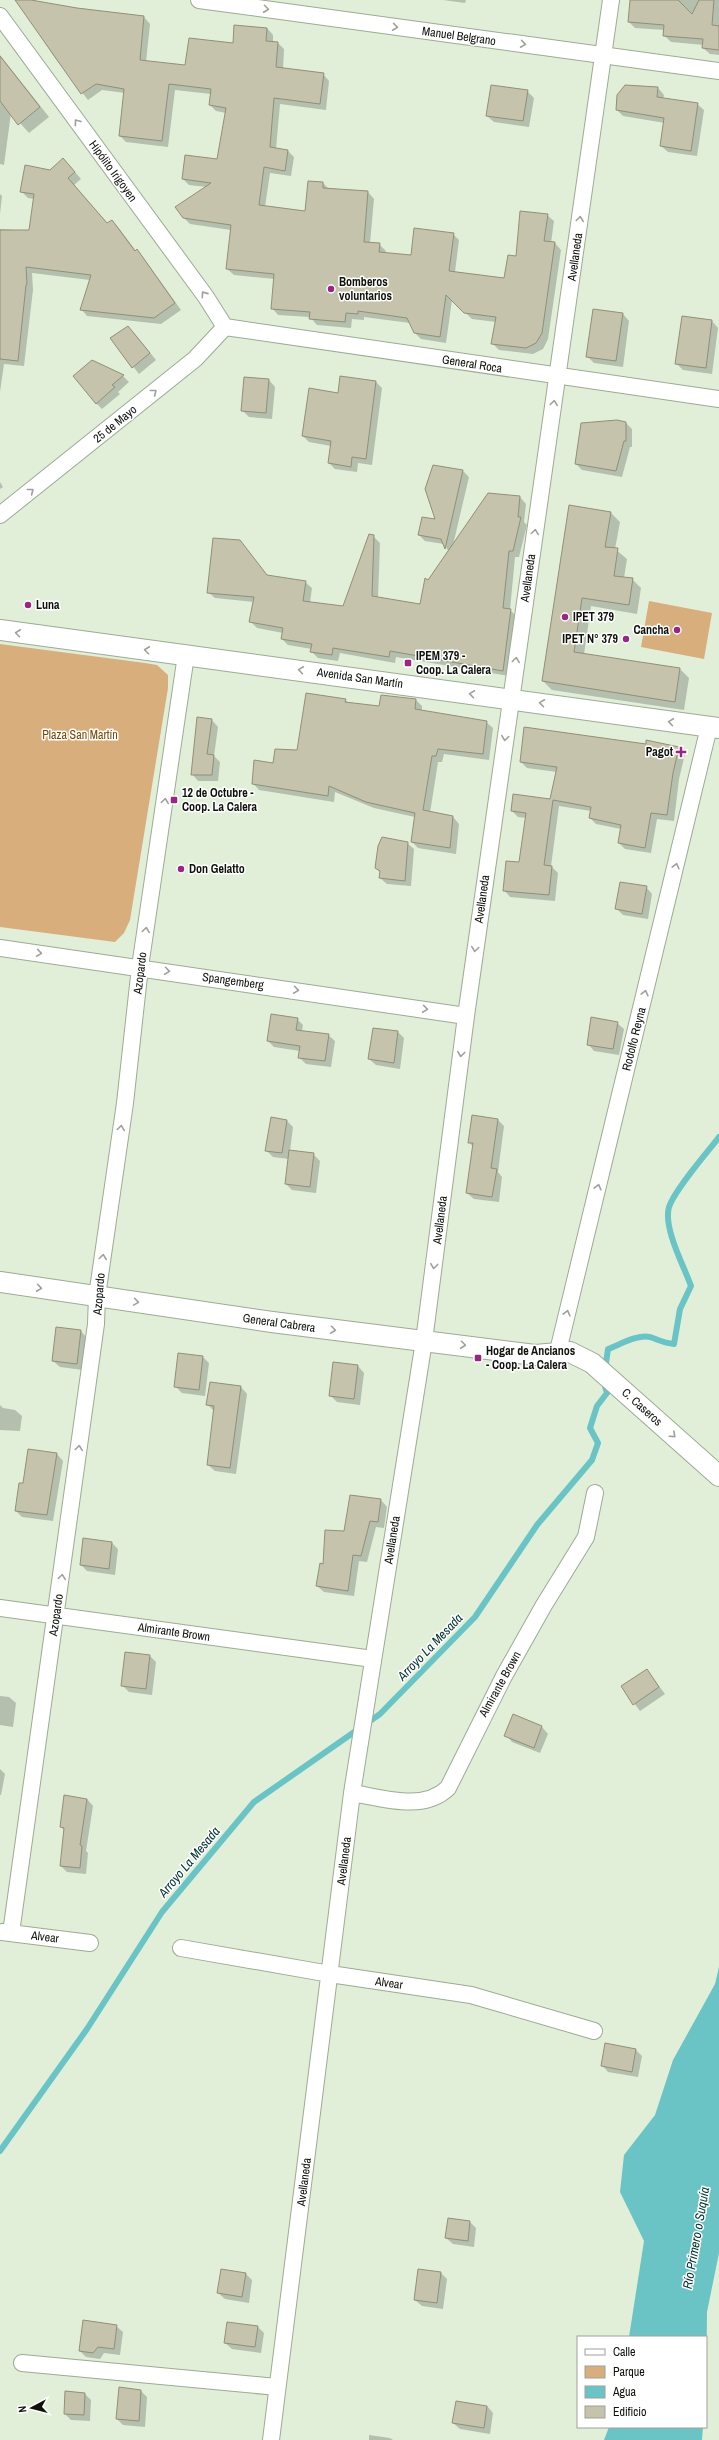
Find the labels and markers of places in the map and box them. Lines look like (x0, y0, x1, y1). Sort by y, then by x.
place label: Bomberos voluntarios (339, 274, 393, 304)
marker: Bomberos voluntarios (326, 284, 336, 294)
place label: Luna (36, 597, 60, 613)
marker: Luna (23, 600, 33, 610)
place label: IPET 379 (573, 609, 615, 625)
marker: IPET 379 (560, 612, 570, 622)
place label: Cancha (633, 622, 670, 638)
marker: Cancha (672, 625, 682, 635)
place label: IPET N° 379 (562, 631, 619, 647)
marker: IPET N° 379 (621, 634, 631, 644)
place label: IPEM 379 - Coop. La Calera (416, 648, 491, 678)
marker: IPEM 379 - Coop. La Calera (403, 658, 413, 668)
place label: Pagot (646, 744, 674, 760)
marker: Pagot (676, 747, 686, 757)
place label: 12 de Octubre - Coop. La Calera (182, 785, 257, 815)
marker: 12 de Octubre - Coop. La Calera (169, 795, 179, 805)
place label: Don Gelatto (189, 861, 245, 877)
marker: Don Gelatto (176, 864, 186, 874)
place label: Hogar de Ancianos - Coop. La Calera (486, 1343, 576, 1373)
marker: Hogar de Ancianos - Coop. La Calera (473, 1353, 483, 1363)

